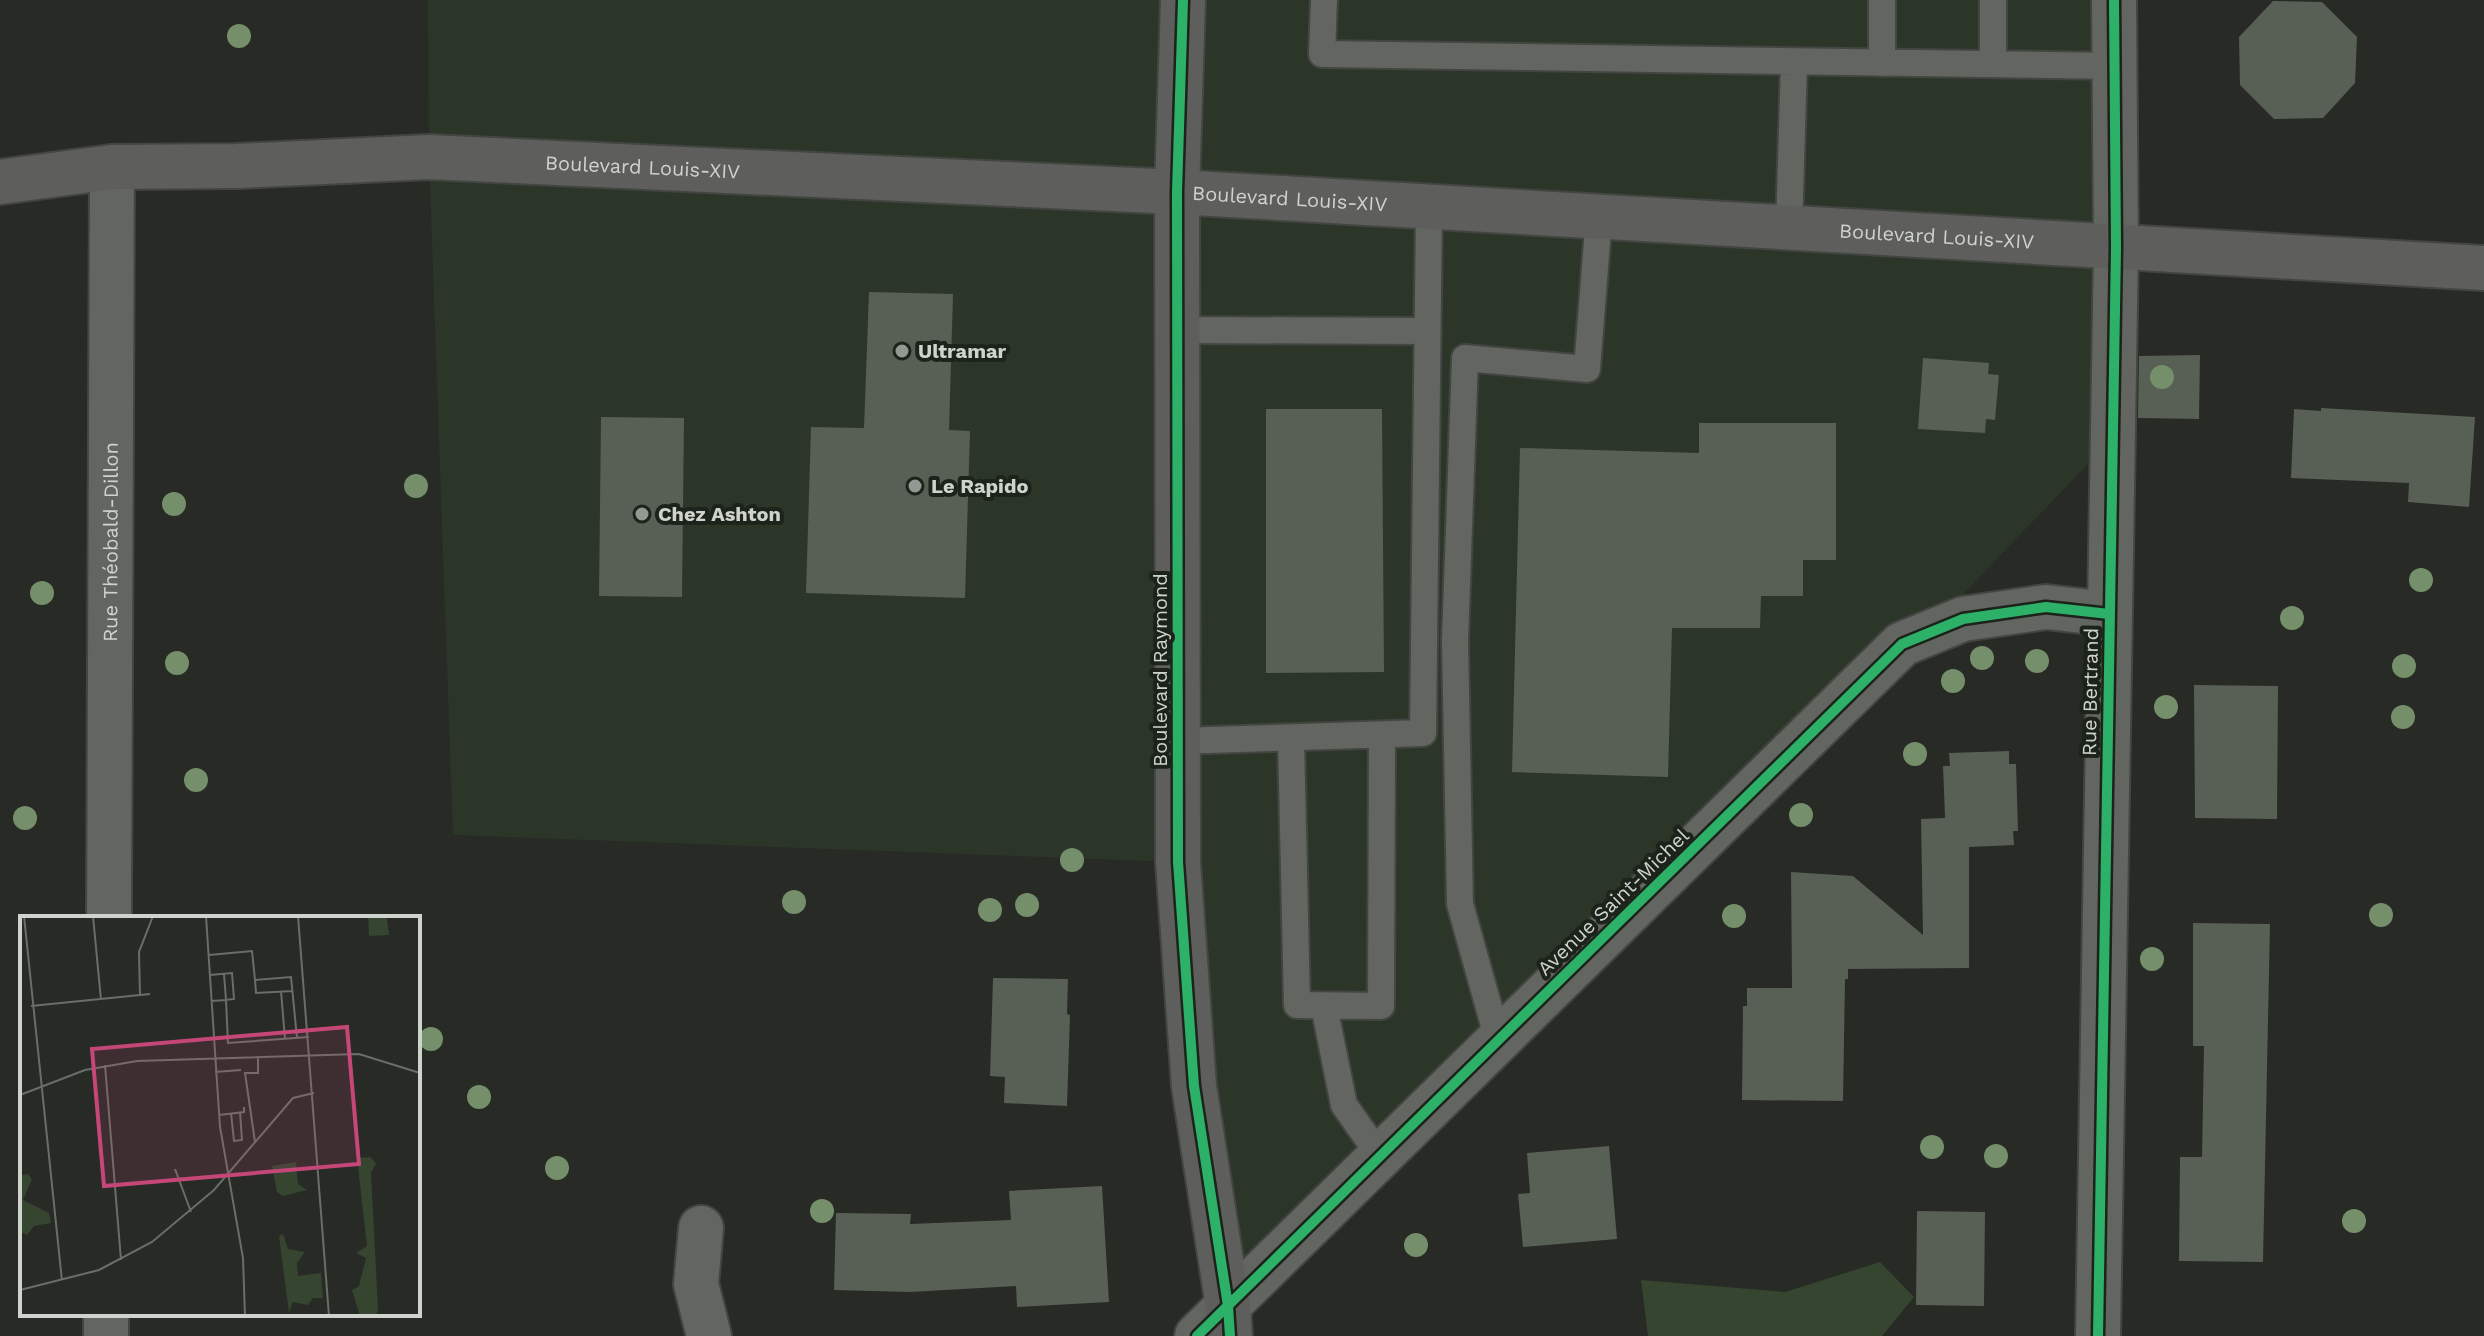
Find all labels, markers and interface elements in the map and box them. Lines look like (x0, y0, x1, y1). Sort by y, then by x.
street label: Boulevard Louis-XIV (544, 150, 741, 184)
street label: Boulevard Louis-XIV (1192, 181, 1388, 216)
street label: Boulevard Louis-XIV (1838, 219, 2035, 254)
place label: Ultramar (918, 339, 1007, 363)
marker: Ultramar (893, 342, 911, 360)
street label: Rue Théobald-Dillon (98, 442, 123, 642)
place label: Le Rapido (931, 474, 1028, 498)
marker: Le Rapido (906, 477, 924, 495)
place label: Chez Ashton (658, 502, 781, 526)
marker: Chez Ashton (633, 505, 651, 523)
street label: Boulevard Raymond (1148, 573, 1172, 767)
street label: Rue Bertrand (2077, 628, 2103, 756)
street label: Avenue Saint-Michel (1532, 824, 1694, 980)
inset map (20, 916, 420, 1316)

